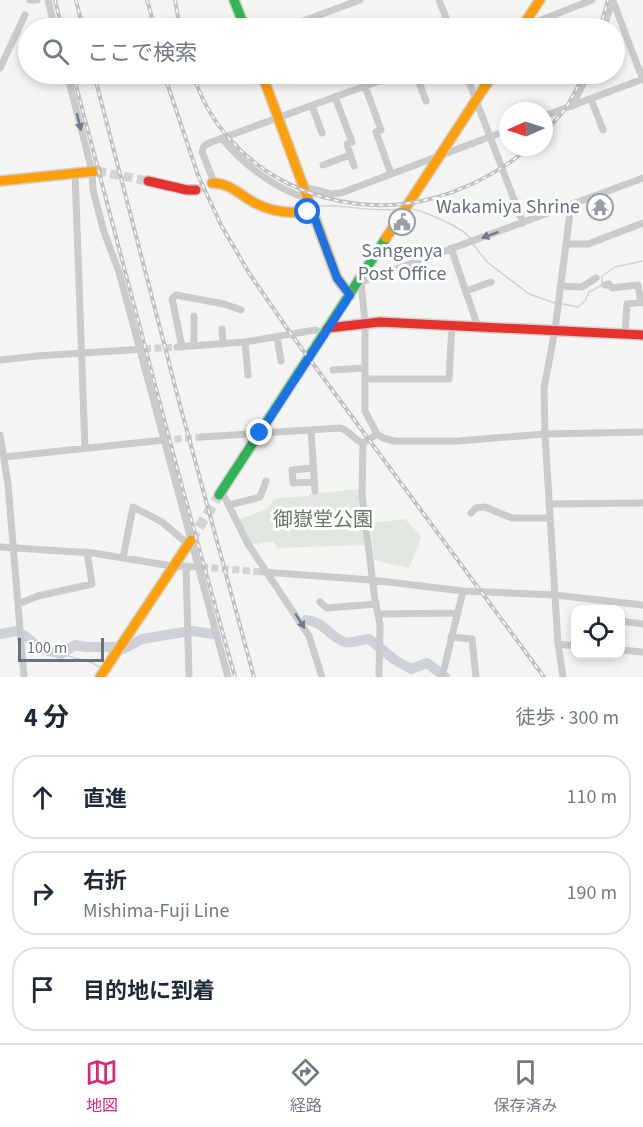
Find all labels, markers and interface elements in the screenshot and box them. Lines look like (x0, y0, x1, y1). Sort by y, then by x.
search box (18, 18, 625, 84)
icon: search (39, 35, 72, 68)
text: ここで検索 (87, 37, 197, 69)
north arrow (499, 102, 553, 156)
one-way arrow (75, 113, 85, 131)
temple icon: Wakamiya Shrine (585, 192, 615, 222)
place label: Wakamiya Shrine (436, 193, 580, 221)
route start (294, 198, 320, 224)
public building icon: Sangenya Post Office (387, 207, 417, 237)
one-way arrow (481, 231, 499, 240)
place label: Sangenya Post Office (358, 237, 446, 288)
route end (246, 419, 272, 445)
park label: 御嶽堂公園 (273, 506, 373, 534)
map controls (571, 605, 625, 659)
button: locate (571, 605, 625, 659)
one-way arrow (294, 613, 305, 629)
scale bar (18, 635, 104, 662)
text: 100 m (27, 637, 67, 659)
text: 4 分 (24, 699, 69, 736)
text: 徒歩 · 300 m (516, 704, 619, 732)
icon: ahead (26, 781, 59, 814)
text: 直進 (83, 783, 127, 815)
text: 110 m (567, 783, 617, 811)
text: 右折 (83, 865, 127, 897)
icon: right (26, 877, 59, 910)
text: 190 m (567, 879, 617, 907)
text: Mishima-Fuji Line (83, 897, 229, 925)
icon: arrive (26, 973, 59, 1006)
text: 目的地に到着 (83, 975, 215, 1007)
tab: 地図 (85, 1056, 118, 1117)
tab: 経路 (289, 1056, 322, 1117)
tab: 保存済み (493, 1056, 557, 1117)

